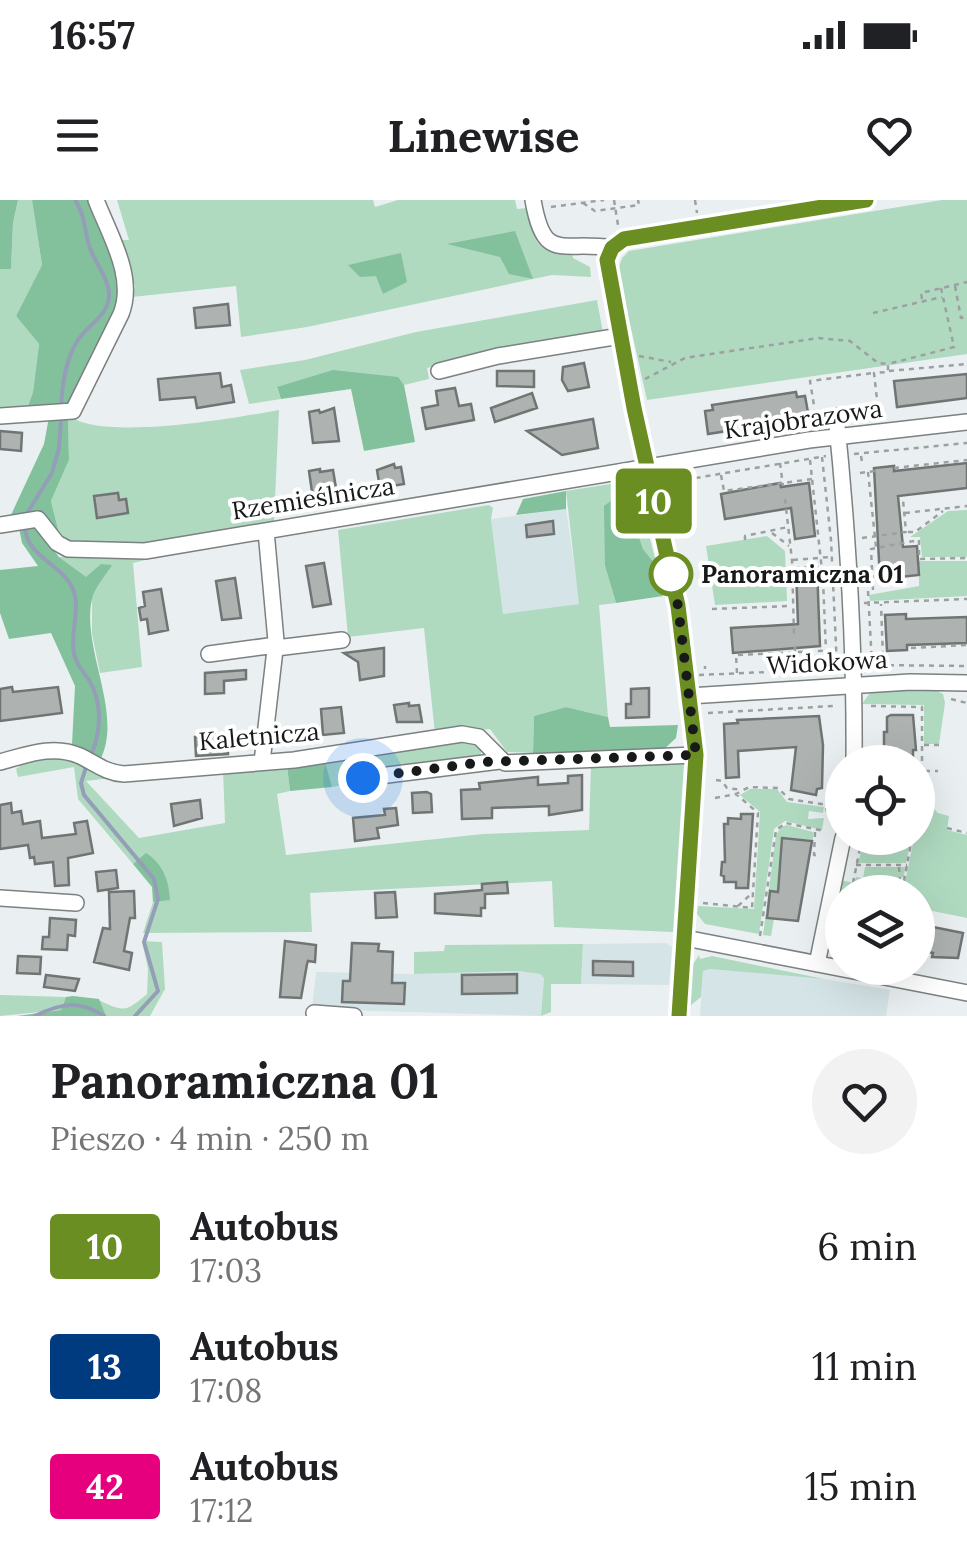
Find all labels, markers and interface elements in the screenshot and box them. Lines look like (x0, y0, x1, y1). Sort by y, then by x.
text: 16:57 (50, 11, 135, 59)
text: Linewise (387, 107, 580, 164)
icon: menu (50, 108, 105, 163)
icon: heart (862, 108, 917, 163)
street label: Krajobrazowa (722, 392, 884, 446)
line badge: 10 (609, 468, 699, 534)
street label: Rzemieślnicza (229, 469, 397, 527)
text: 10 (636, 479, 672, 524)
marker: Panoramiczna 01 (650, 553, 692, 595)
place label: Panoramiczna 01 (701, 558, 904, 590)
street label: Widokowa (766, 643, 889, 681)
street label: Kaletnicza (197, 715, 321, 757)
map controls (825, 745, 935, 985)
button: locate (825, 745, 935, 855)
your location (338, 753, 388, 803)
button: layers (825, 875, 935, 985)
button: heart (812, 1049, 917, 1154)
text: Panoramiczna 01 (50, 1050, 439, 1111)
text: Pieszo · 4 min · 250 m (50, 1118, 369, 1159)
text: Autobus (190, 1202, 339, 1250)
text: 6 min (817, 1222, 917, 1270)
text: 10 (87, 1224, 123, 1269)
text: 17:03 (190, 1250, 262, 1291)
text: Autobus (190, 1322, 339, 1370)
text: 11 min (812, 1342, 917, 1390)
text: 13 (88, 1344, 122, 1389)
text: 17:08 (190, 1370, 262, 1411)
text: Autobus (190, 1442, 339, 1490)
text: 15 min (805, 1462, 917, 1510)
text: 42 (86, 1464, 124, 1509)
text: 17:12 (190, 1490, 253, 1531)

